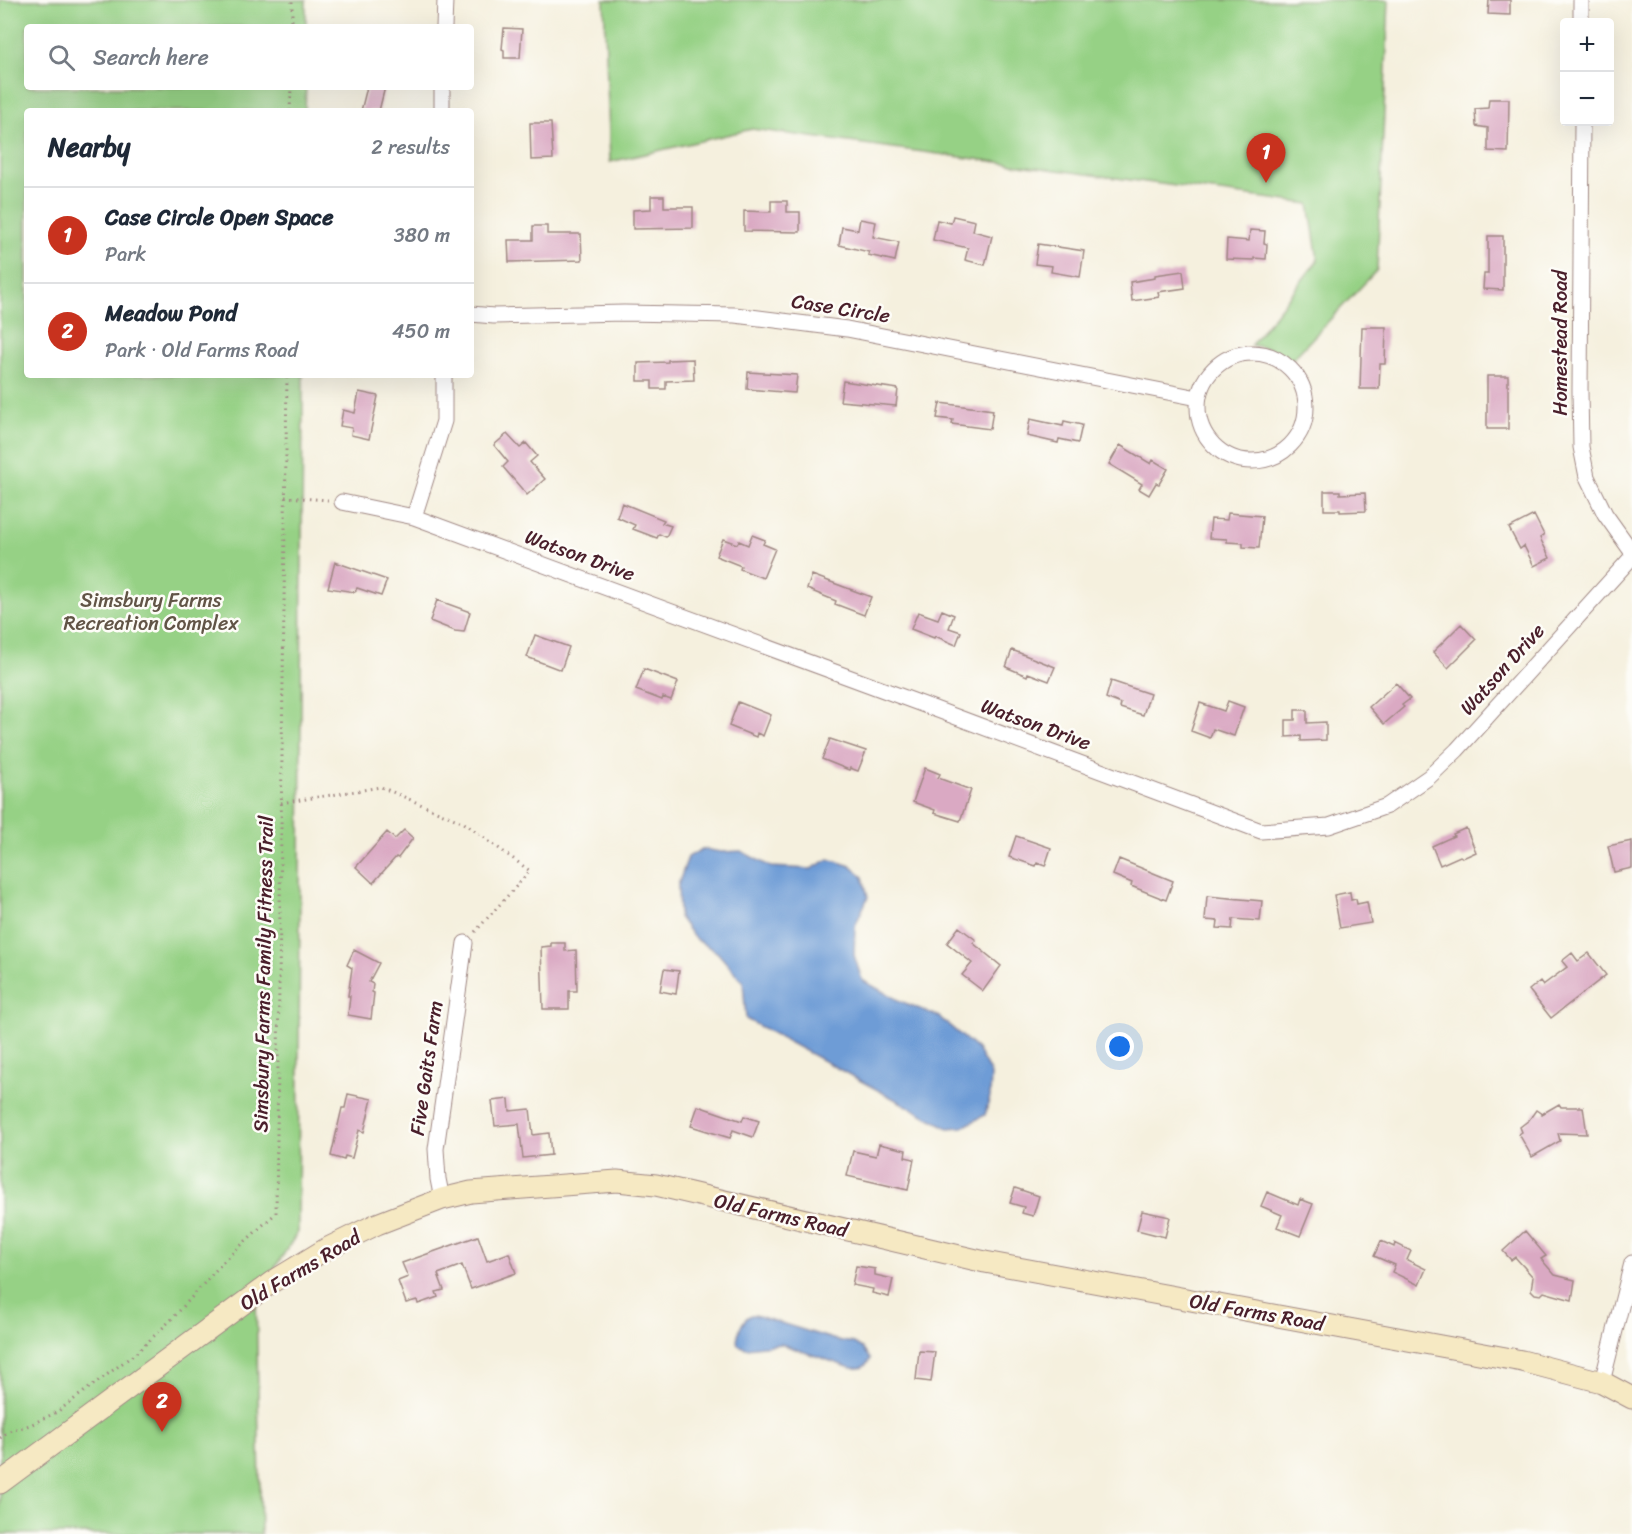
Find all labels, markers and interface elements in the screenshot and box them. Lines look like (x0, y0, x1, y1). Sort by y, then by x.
map controls (1560, 18, 1614, 126)
button: + (1560, 18, 1614, 72)
search box (24, 24, 474, 90)
text: Search here (93, 38, 209, 77)
icon: search (45, 41, 78, 74)
button: − (1560, 72, 1614, 126)
text: Nearby (48, 124, 130, 170)
text: 2 results (371, 130, 450, 165)
pin: 1 (1246, 134, 1286, 183)
text: Case Circle Open Space (105, 198, 334, 237)
text: 1 (63, 218, 72, 253)
text: 380 m (394, 218, 450, 253)
text: Park (105, 237, 146, 272)
street label: Homestead Road (1543, 269, 1578, 416)
street label: Case Circle (789, 283, 893, 334)
text: Meadow Pond (105, 294, 237, 333)
text: 2 (62, 314, 73, 349)
text: 450 m (392, 314, 450, 349)
text: Park · Old Farms Road (105, 333, 298, 368)
street label: Watson Drive (520, 519, 640, 592)
park label: Simsbury Farms Recreation Complex (63, 583, 239, 641)
street label: Watson Drive (1451, 615, 1554, 724)
street label: Watson Drive (976, 688, 1096, 761)
street label: Simsbury Farms Family Fitness Trail (243, 814, 284, 1133)
street label: Five Gaits Farm (400, 998, 453, 1138)
your location (1105, 1032, 1134, 1061)
street label: Old Farms Road (711, 1183, 853, 1248)
street label: Old Farms Road (233, 1220, 369, 1320)
street label: Old Farms Road (1187, 1283, 1328, 1342)
pin: 2 (142, 1382, 182, 1432)

